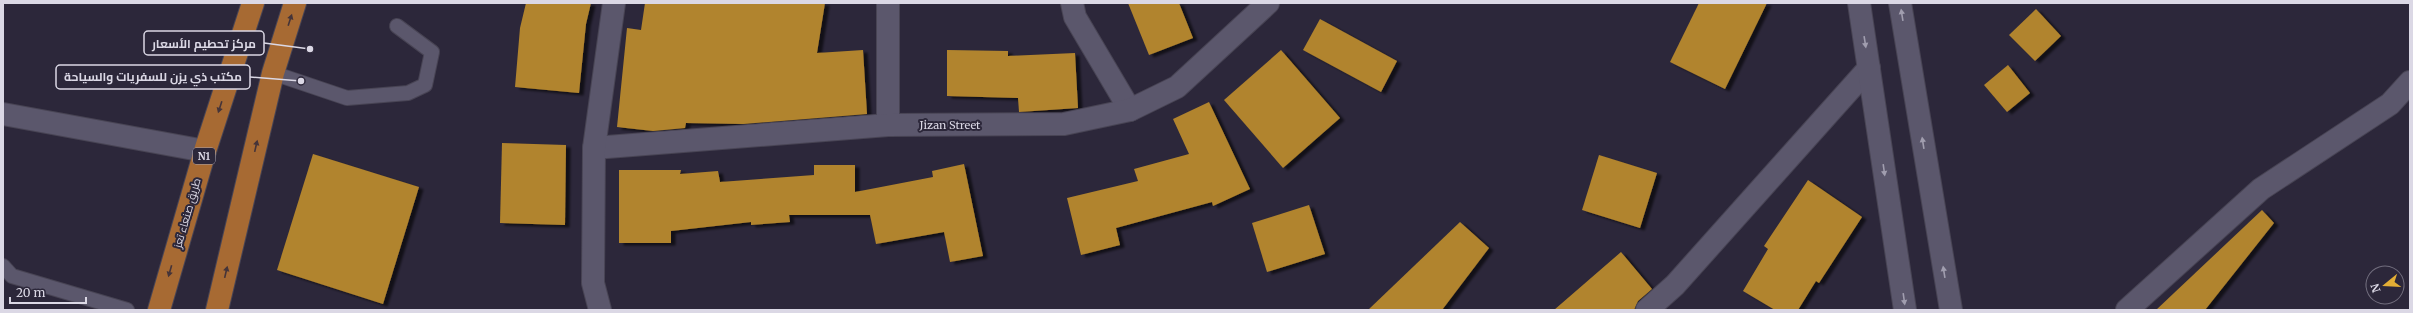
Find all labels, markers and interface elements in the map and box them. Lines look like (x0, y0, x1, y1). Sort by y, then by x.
one-way arrow (1898, 9, 1904, 21)
one-way arrow (287, 14, 293, 26)
callout: مركز تحطيم الأسعار (144, 31, 264, 55)
one-way arrow (1862, 35, 1868, 48)
text: مركز تحطيم الأسعار (151, 36, 256, 52)
callout: مكتب ذي يزن للسفريات والسياحة (56, 65, 250, 89)
text: مكتب ذي يزن للسفريات والسياحة (64, 69, 242, 87)
one-way arrow (217, 101, 223, 113)
street label: Jizan Street (919, 118, 981, 132)
one-way arrow (1920, 137, 1926, 149)
one-way arrow (253, 139, 259, 152)
road number: N1 (193, 148, 215, 164)
one-way arrow (1881, 164, 1887, 176)
street label: طريق صنعاء تعز (170, 176, 204, 251)
one-way arrow (1941, 265, 1947, 278)
north arrow (2365, 265, 2405, 305)
one-way arrow (167, 266, 173, 278)
one-way arrow (223, 266, 229, 278)
scale bar (10, 279, 86, 305)
text: N (2367, 282, 2383, 294)
text: 20 m (16, 285, 45, 300)
one-way arrow (1901, 293, 1907, 305)

